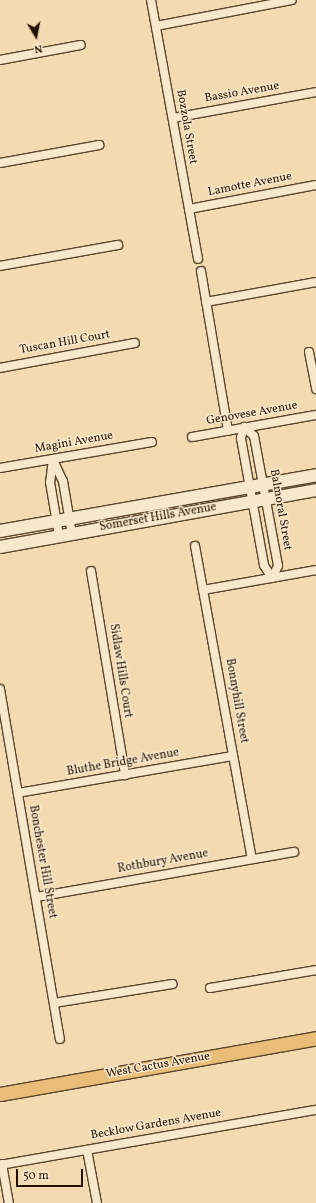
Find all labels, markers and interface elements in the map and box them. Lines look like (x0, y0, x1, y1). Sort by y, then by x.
north arrow (16, 16, 56, 56)
text: N (33, 40, 43, 56)
street label: Bassio Avenue (204, 79, 280, 107)
street label: Bozzola Street (172, 89, 200, 165)
street label: Lamotte Avenue (207, 170, 293, 200)
street label: Tuscan Hill Court (19, 328, 111, 358)
street label: Genovese Avenue (205, 399, 299, 429)
street label: Magini Avenue (34, 429, 114, 457)
street label: Balmoral Street (266, 468, 294, 552)
street label: Somerset Hills Avenue (98, 501, 218, 535)
street label: Sidlaw Hills Court (105, 623, 135, 719)
street label: Bonnyhill Street (221, 657, 251, 745)
street label: Bluthe Bridge Avenue (66, 746, 180, 780)
street label: Bonchester Hill Street (25, 804, 59, 920)
street label: Rothbury Avenue (116, 847, 210, 877)
street label: West Cactus Avenue (105, 1050, 211, 1082)
street label: Becklow Gardens Avenue (90, 1106, 222, 1144)
scale bar (18, 1161, 85, 1187)
text: 50 m (23, 1168, 49, 1184)

